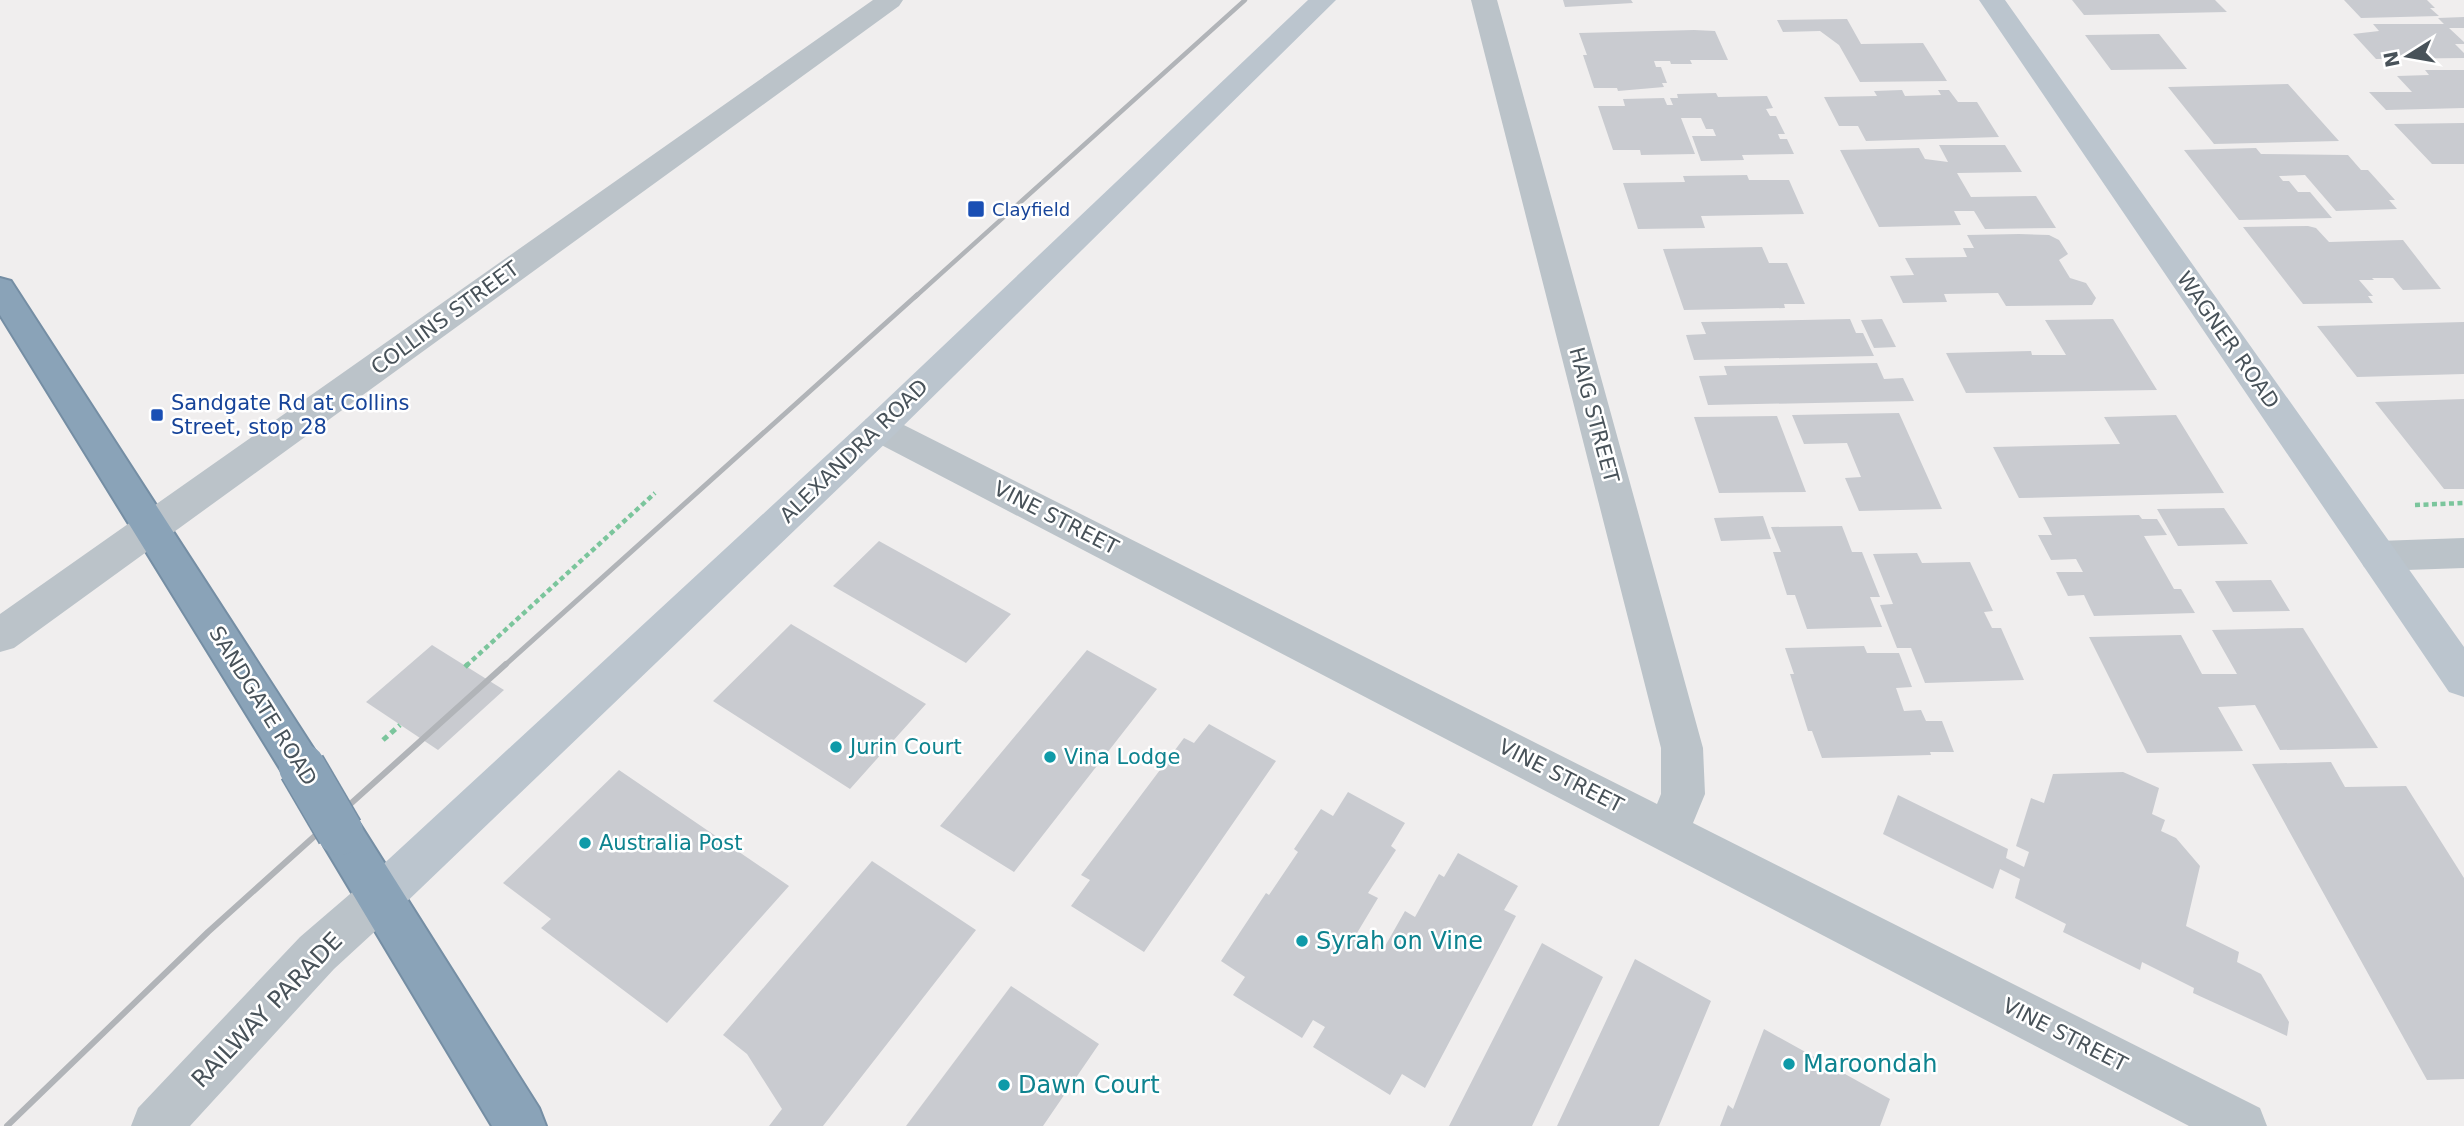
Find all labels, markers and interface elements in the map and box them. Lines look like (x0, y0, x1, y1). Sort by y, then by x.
north arrow (2373, 21, 2443, 91)
text: N (2379, 49, 2404, 69)
marker: Clayfield (966, 199, 986, 219)
place label: Clayfield (992, 199, 1070, 220)
street label: COLLINS STREET (367, 256, 524, 380)
street label: WAGNER ROAD (2172, 267, 2284, 413)
street label: HAIG STREET (1564, 345, 1624, 486)
street label: ALEXANDRA ROAD (775, 374, 933, 528)
place label: Sandgate Rd at Collins Street, stop 28 (171, 391, 410, 439)
marker: Sandgate Rd at Collins Street, stop 28 (149, 407, 165, 423)
street label: VINE STREET (990, 476, 1122, 560)
street label: SANDGATE ROAD (204, 622, 322, 790)
street label: VINE STREET (1495, 734, 1627, 818)
place label: Jurin Court (848, 735, 962, 759)
marker: Jurin Court (828, 739, 844, 755)
place label: Vina Lodge (1064, 745, 1180, 769)
marker: Vina Lodge (1042, 749, 1058, 765)
place label: Australia Post (599, 831, 743, 855)
marker: Australia Post (577, 835, 593, 851)
street label: RAILWAY PARADE (186, 927, 348, 1093)
place label: Syrah on Vine (1316, 927, 1483, 955)
marker: Syrah on Vine (1294, 933, 1310, 949)
street label: VINE STREET (1999, 993, 2131, 1077)
place label: Maroondah (1803, 1050, 1937, 1078)
marker: Maroondah (1781, 1056, 1797, 1072)
place label: Dawn Court (1018, 1071, 1160, 1099)
marker: Dawn Court (996, 1077, 1012, 1093)

